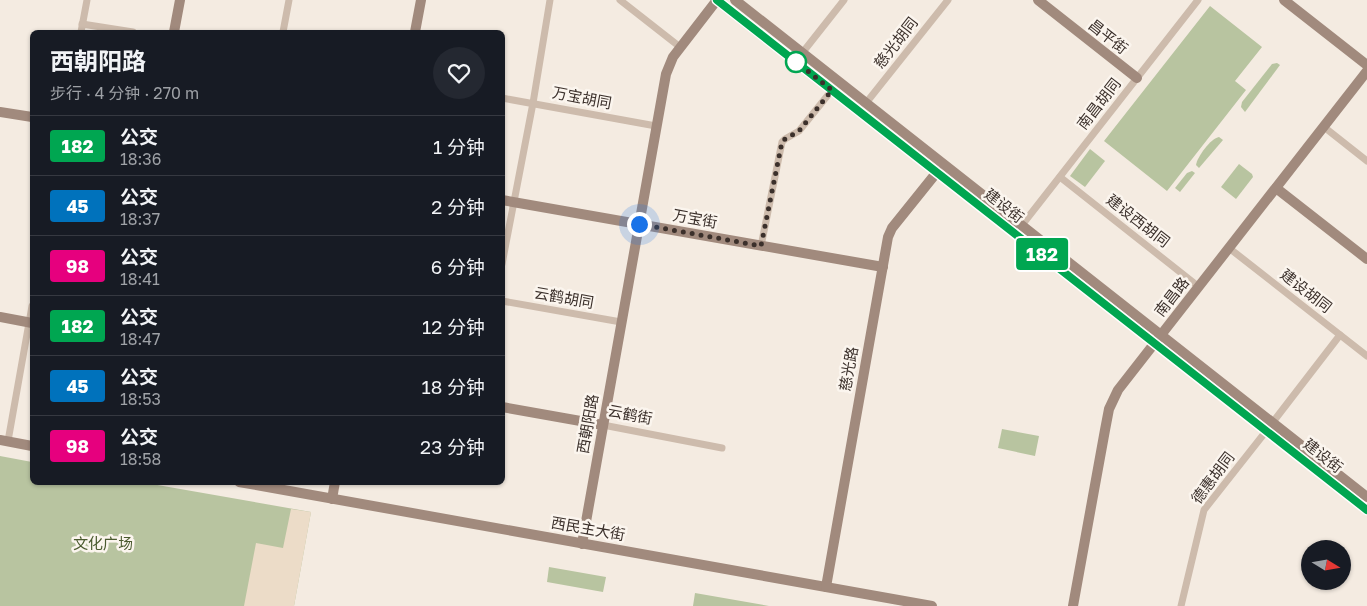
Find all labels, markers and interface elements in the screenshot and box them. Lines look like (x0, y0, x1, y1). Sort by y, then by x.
street label: 慈光胡同 (870, 13, 921, 72)
street label: 昌平街 (1085, 15, 1132, 57)
text: 西朝阳路 (50, 46, 146, 75)
button: heart (433, 47, 485, 99)
unlabelled marker (785, 51, 807, 73)
street label: 南昌胡同 (1073, 74, 1124, 133)
street label: 万宝胡同 (551, 82, 613, 112)
text: 步行 · 4 分钟 · 270 m (50, 83, 199, 103)
text: 公交 (120, 125, 158, 148)
text: 182 (62, 135, 93, 157)
text: 1 分钟 (433, 135, 485, 158)
text: 18:36 (120, 149, 161, 169)
street label: 建设街 (981, 184, 1028, 226)
text: 公交 (120, 185, 158, 208)
street label: 建设西胡同 (1104, 190, 1174, 250)
text: 45 (66, 195, 89, 217)
text: 2 分钟 (431, 195, 485, 218)
street label: 万宝街 (671, 205, 719, 231)
text: 18:37 (120, 209, 160, 229)
your location (627, 212, 652, 237)
line badge: 182 (1013, 238, 1071, 270)
text: 182 (1026, 243, 1058, 265)
text: 公交 (120, 245, 158, 268)
text: 98 (66, 255, 89, 277)
text: 6 分钟 (431, 255, 485, 278)
street label: 建设胡同 (1277, 265, 1336, 316)
text: 18:41 (120, 269, 160, 289)
street label: 南昌路 (1150, 273, 1192, 320)
street label: 云鹤胡同 (533, 283, 595, 311)
text: 公交 (120, 305, 158, 328)
text: 182 (62, 315, 93, 337)
text: 12 分钟 (422, 315, 485, 338)
text: 18:47 (120, 329, 161, 349)
street label: 慈光路 (835, 345, 861, 393)
text: 公交 (120, 365, 158, 388)
text: 45 (66, 375, 89, 397)
text: 18 分钟 (421, 375, 485, 398)
text: 18:53 (120, 389, 161, 409)
street label: 西朝阳路 (573, 393, 601, 455)
street label: 云鹤街 (606, 401, 654, 427)
text: 公交 (120, 425, 158, 448)
street label: 建设街 (1300, 434, 1347, 476)
text: 98 (66, 435, 89, 457)
text: 23 分钟 (420, 435, 485, 458)
street label: 德惠胡同 (1187, 448, 1237, 507)
text: 18:58 (120, 449, 161, 469)
street label: 西民主大街 (550, 513, 627, 543)
park label: 文化广场 (73, 534, 133, 552)
north arrow (1301, 540, 1351, 590)
map controls (1301, 540, 1351, 590)

